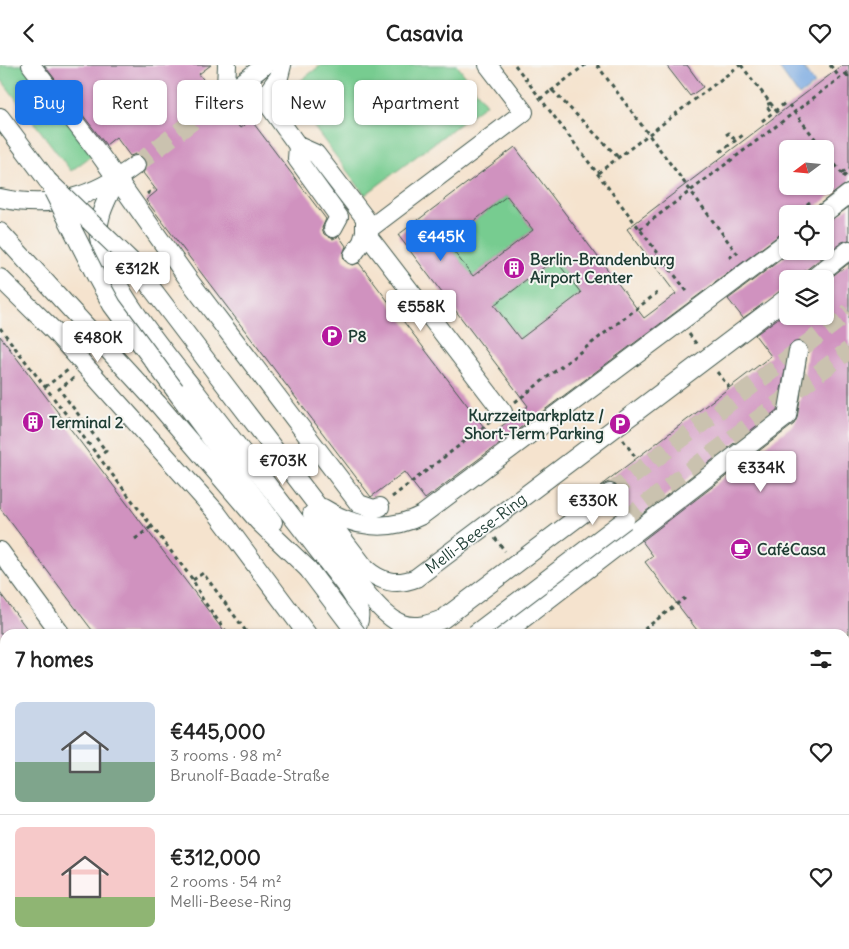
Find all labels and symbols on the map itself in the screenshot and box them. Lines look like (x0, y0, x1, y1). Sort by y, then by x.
north arrow (779, 140, 834, 195)
pin: €445K (406, 219, 476, 262)
place label: Berlin-Brandenburg Airport Center (530, 249, 675, 288)
pin: €312K (102, 251, 172, 294)
building icon: Berlin-Brandenburg Airport Center (502, 256, 526, 280)
pin: €558K (386, 289, 456, 332)
pin: €480K (63, 321, 133, 363)
parking icon: P8 (320, 324, 344, 348)
place label: P8 (348, 326, 367, 346)
place label: Kurzzeitparkplatz / Short-Term Parking (464, 405, 604, 444)
building icon: Terminal 2 (21, 410, 45, 434)
place label: Terminal 2 (49, 412, 124, 432)
parking icon: Kurzzeitparkplatz / Short-Term Parking (608, 412, 632, 436)
pin: €703K (248, 443, 318, 486)
pin: €334K (726, 451, 796, 493)
pin: €330K (558, 483, 628, 526)
street label: Melli-Beese-Ring (421, 488, 530, 578)
cafe icon: CaféCasa (729, 537, 753, 561)
place label: CaféCasa (757, 539, 826, 559)

